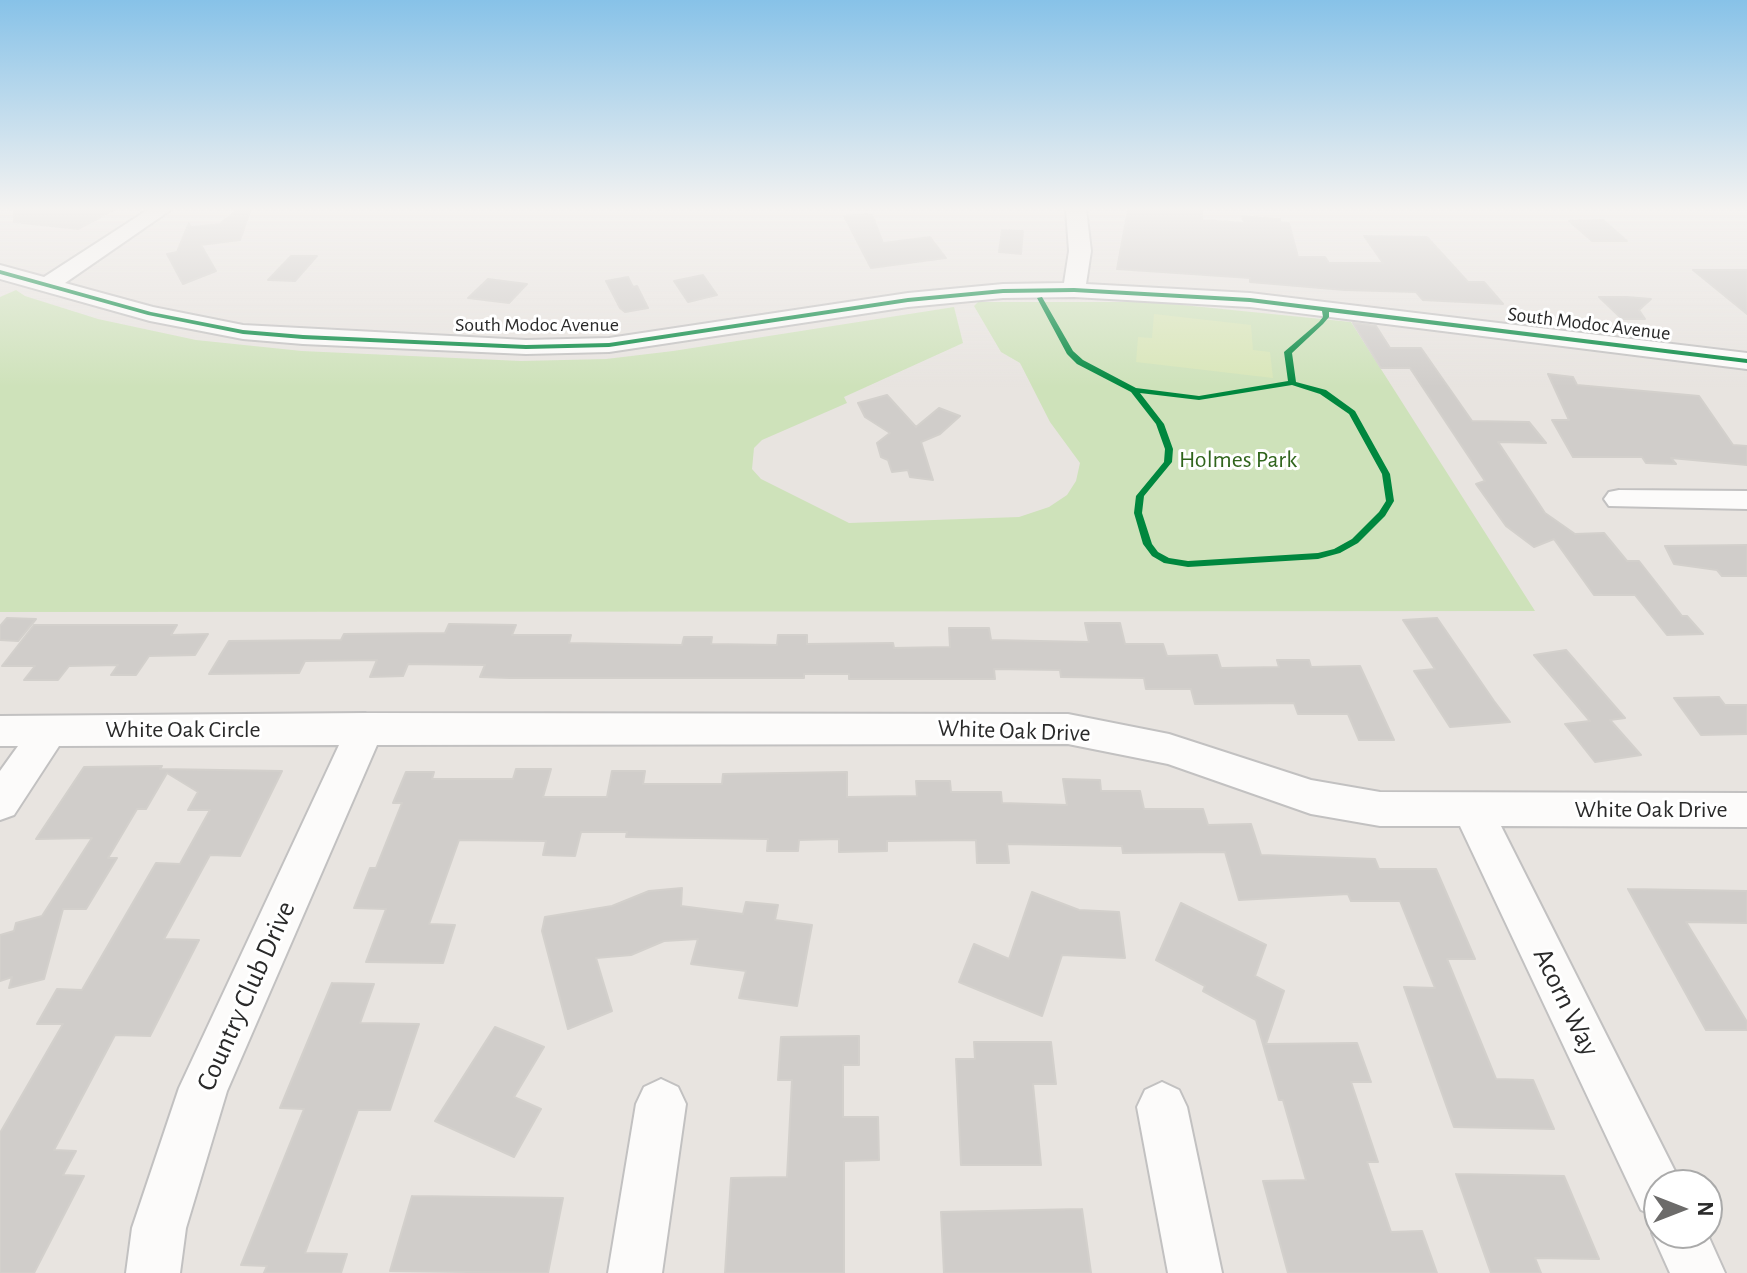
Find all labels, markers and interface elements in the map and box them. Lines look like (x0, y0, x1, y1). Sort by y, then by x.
street label: South Modoc Avenue (1506, 302, 1672, 346)
street label: South Modoc Avenue (455, 313, 619, 337)
park label: Holmes Park (1179, 446, 1297, 474)
street label: White Oak Drive (937, 714, 1091, 748)
street label: White Oak Circle (105, 716, 261, 744)
street label: White Oak Drive (1575, 796, 1727, 824)
street label: Country Club Drive (189, 896, 303, 1096)
street label: Acorn Way (1525, 942, 1607, 1062)
north arrow (1643, 1169, 1723, 1249)
text: N (1694, 1201, 1716, 1217)

